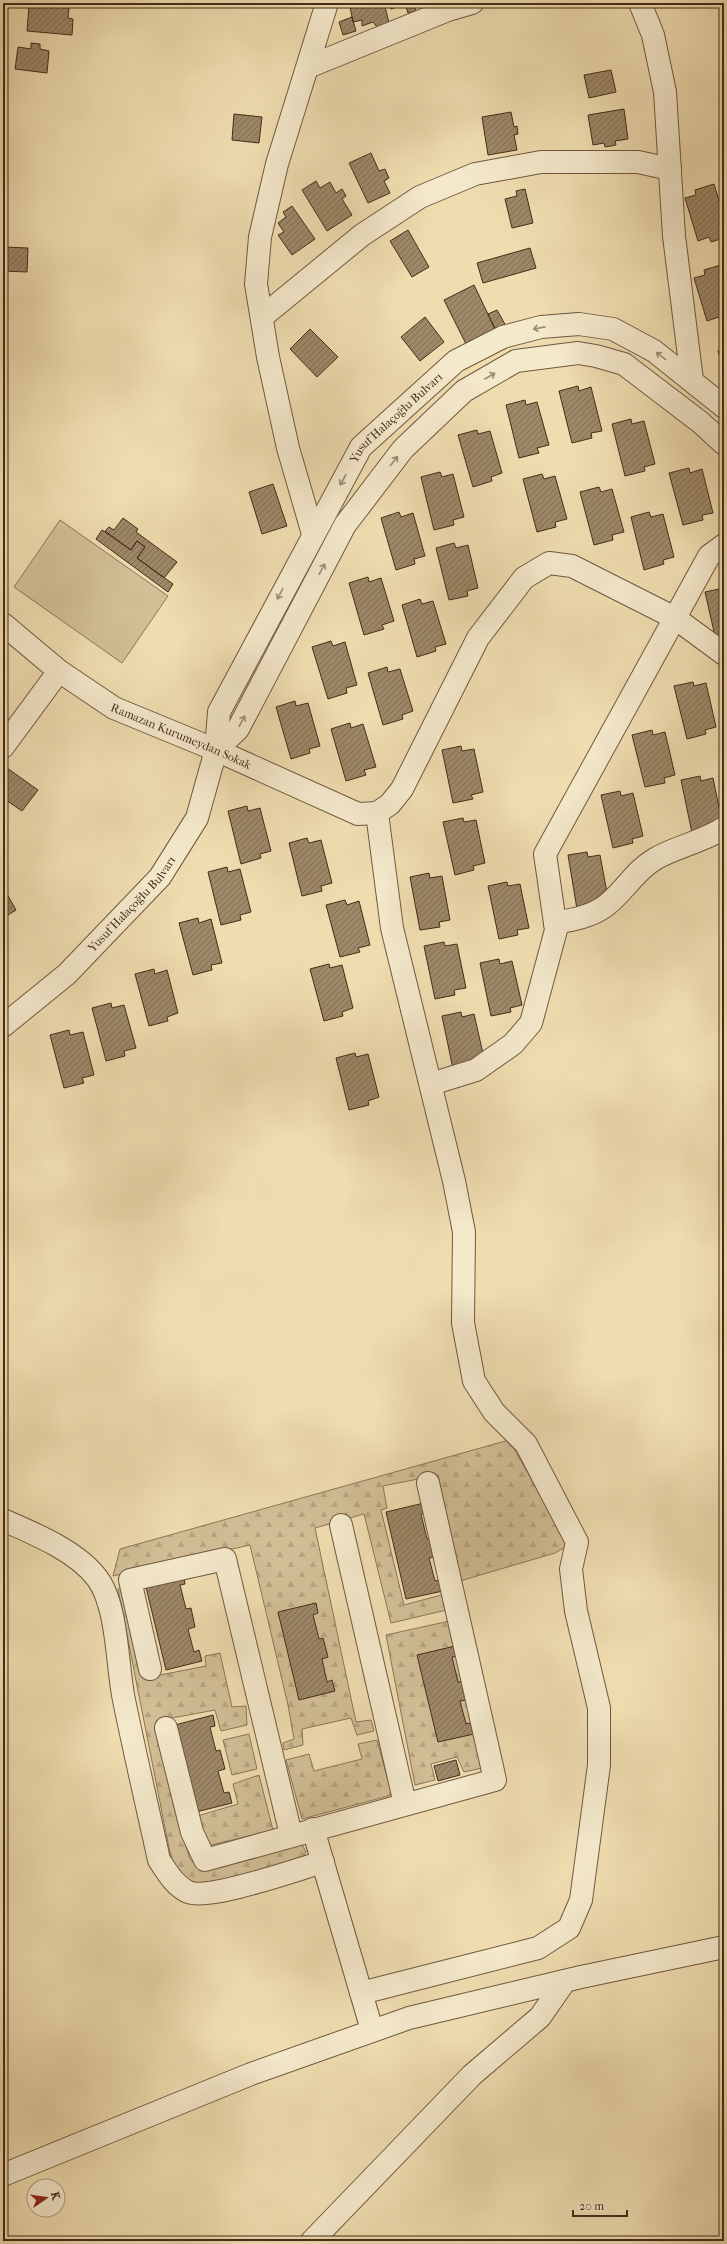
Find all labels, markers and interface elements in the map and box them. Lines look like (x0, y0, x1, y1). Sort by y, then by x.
one-way arrow (532, 324, 545, 332)
one-way arrow (655, 352, 666, 360)
street label: Yusuf Halaçoğlu Bulvarı (346, 370, 446, 466)
one-way arrow (484, 371, 496, 379)
one-way arrow (390, 456, 398, 467)
one-way arrow (338, 474, 346, 486)
one-way arrow (319, 563, 326, 575)
one-way arrow (276, 588, 284, 600)
street label: Ramazan Kurumeydan Sokak (109, 700, 254, 772)
one-way arrow (239, 715, 246, 727)
street label: Yusuf Halaçoğlu Bulvarı (84, 853, 179, 955)
north arrow (26, 2178, 66, 2218)
text: K (48, 2191, 63, 2202)
scale bar (573, 2192, 627, 2218)
text: 20 m (579, 2199, 604, 2213)

